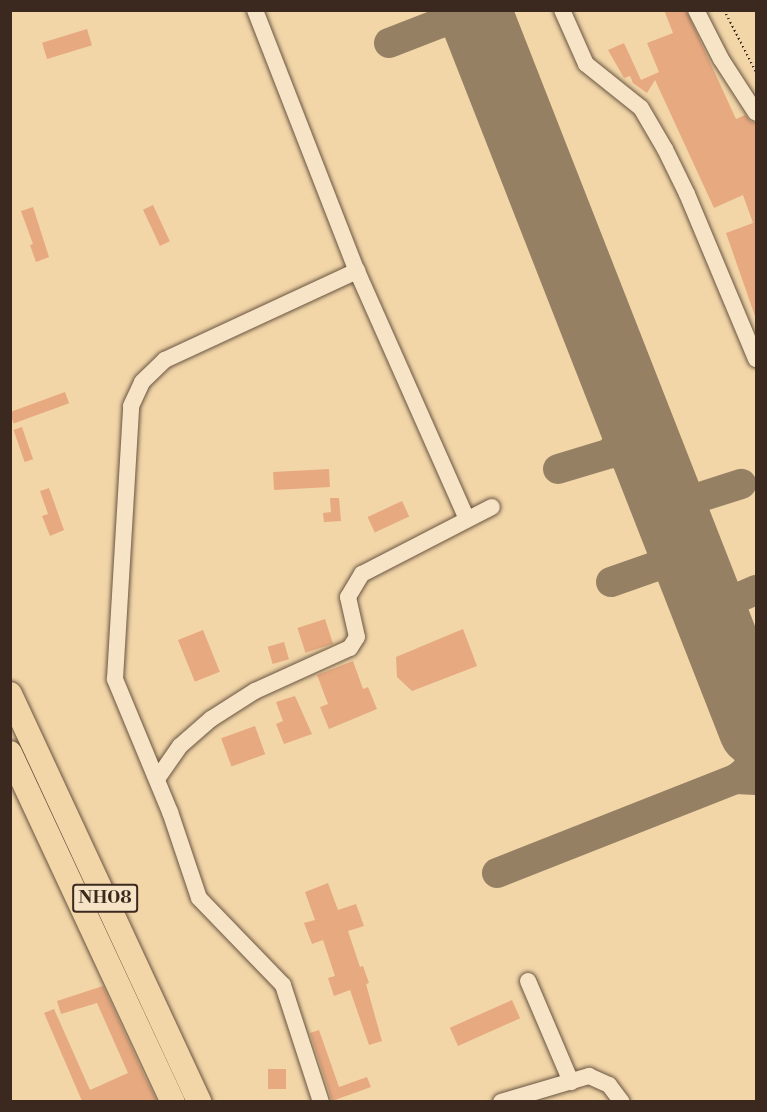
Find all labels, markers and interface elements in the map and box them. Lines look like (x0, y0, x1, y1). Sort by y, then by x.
road number: NH08 (72, 883, 138, 913)

